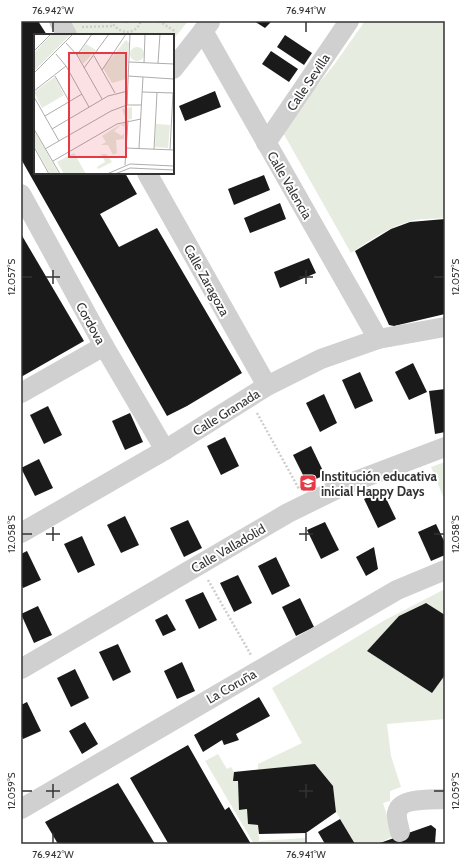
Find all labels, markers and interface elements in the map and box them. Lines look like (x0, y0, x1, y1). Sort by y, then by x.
text: 76.942°W (32, 4, 74, 17)
text: 76.941°W (286, 4, 326, 17)
inset map (34, 34, 174, 174)
street label: Calle Sevilla (283, 50, 333, 114)
street label: Calle Valencia (264, 148, 316, 222)
street label: Calle Zaragoza (181, 241, 234, 319)
text: 12.057°S (5, 259, 18, 295)
text: 12.057°S (449, 259, 462, 295)
street label: Cordova (73, 299, 109, 348)
street label: Calle Granada (190, 385, 263, 439)
place label: Institución educativa inicial Happy Days (321, 468, 438, 499)
school or university icon: Institución educativa inicial Happy Days (298, 473, 318, 493)
text: 12.058°S (5, 515, 18, 553)
text: 12.058°S (449, 515, 462, 553)
street label: Calle Valladolid (188, 520, 268, 576)
street label: La Coruña (203, 665, 260, 707)
text: 12.059°S (5, 772, 18, 810)
text: 12.059°S (449, 772, 462, 810)
text: 76.942°W (32, 848, 74, 861)
text: 76.941°W (286, 848, 326, 861)

